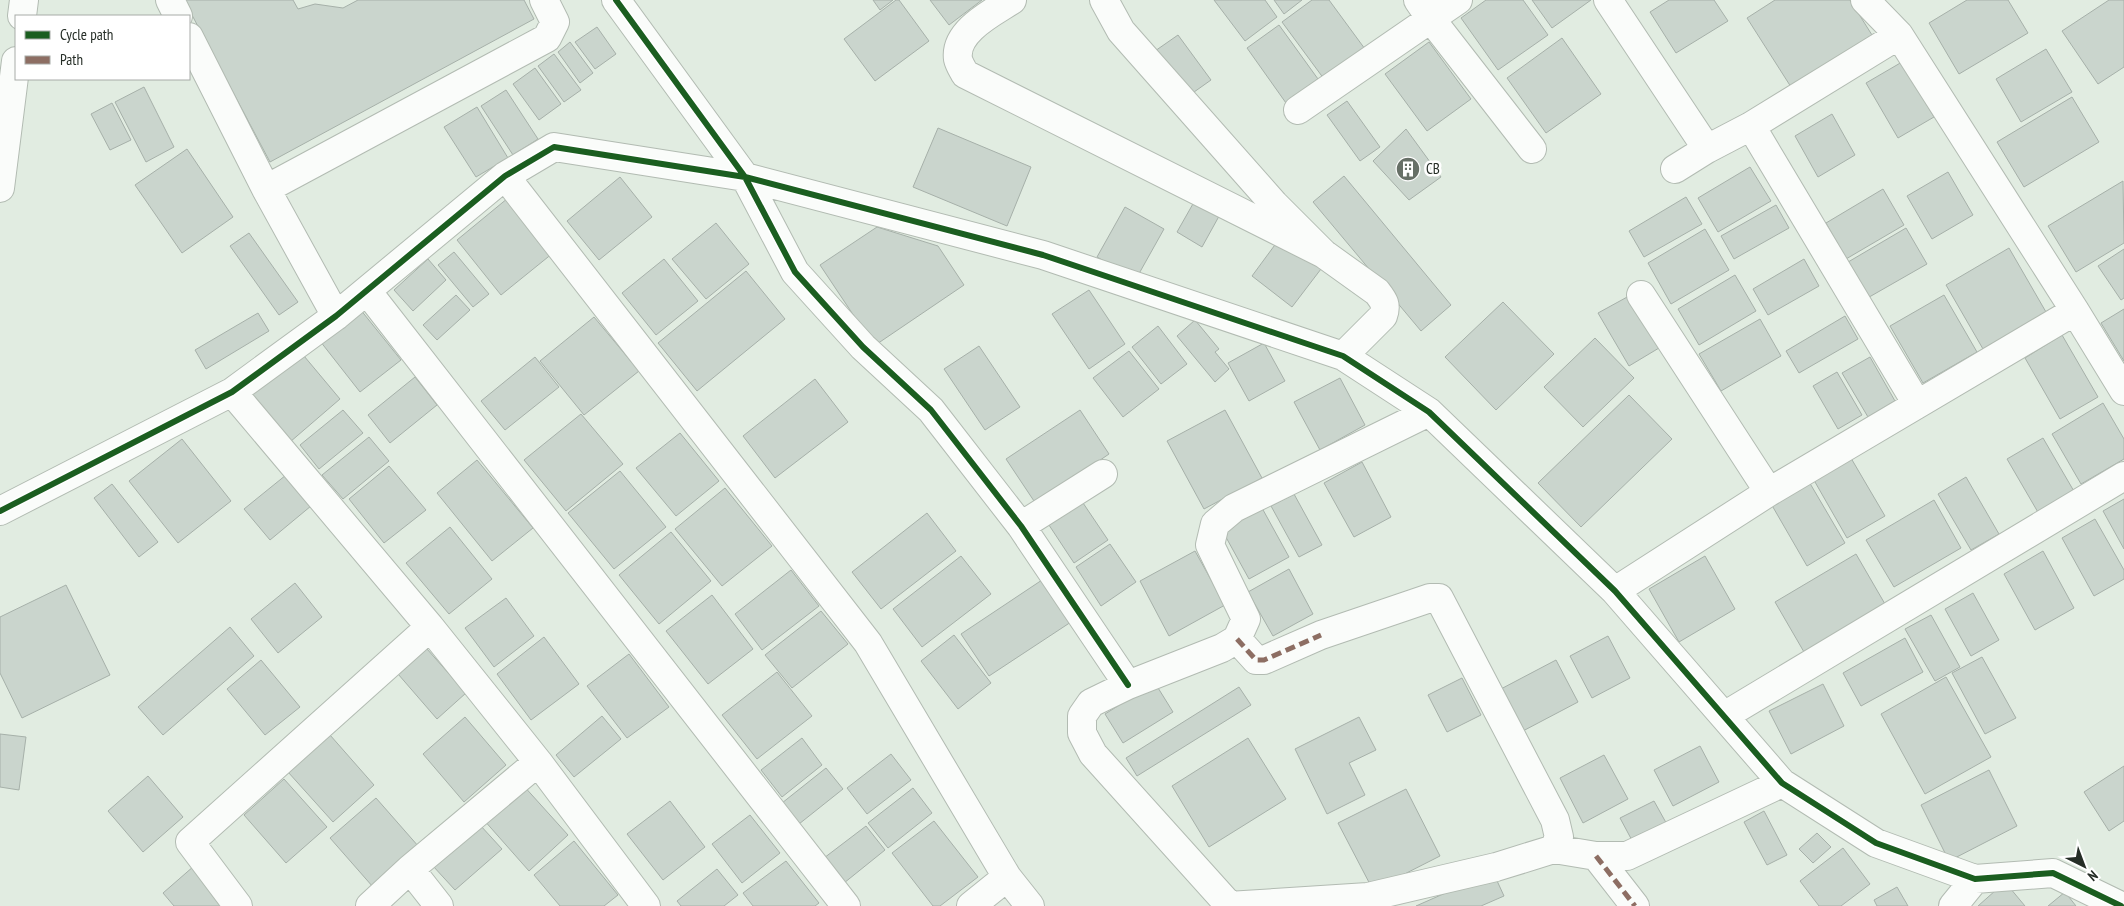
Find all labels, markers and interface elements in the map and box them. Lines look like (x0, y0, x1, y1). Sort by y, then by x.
legend (15, 15, 190, 80)
text: Cycle path (60, 25, 113, 44)
text: Path (60, 50, 83, 69)
building icon: CB (1395, 156, 1421, 182)
place label: CB (1426, 159, 1440, 178)
north arrow (2059, 841, 2109, 891)
text: N (2084, 866, 2102, 885)

